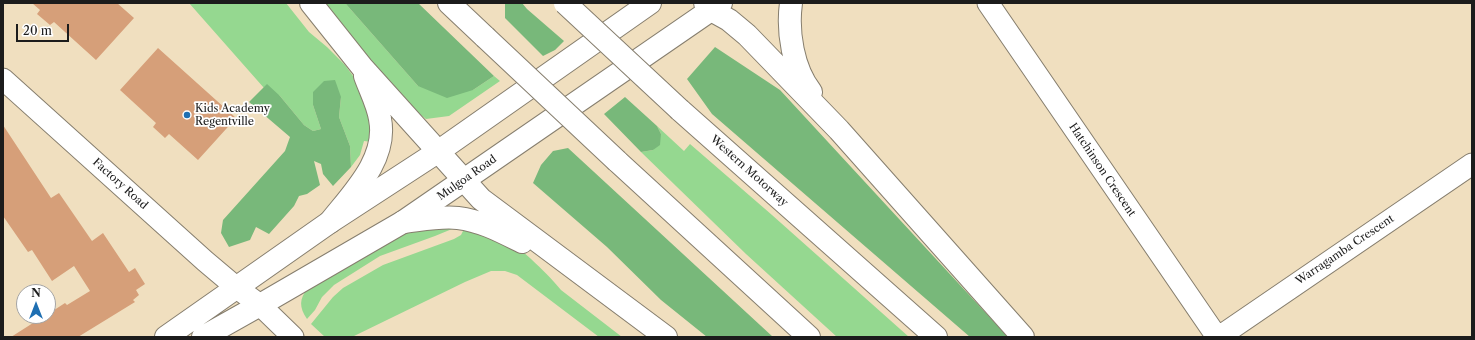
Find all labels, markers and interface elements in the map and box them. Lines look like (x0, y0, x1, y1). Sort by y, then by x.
scale bar (18, 16, 71, 42)
text: 20 m (23, 23, 52, 38)
place label: Kids Academy Regentville (195, 102, 270, 128)
marker: Kids Academy Regentville (182, 110, 192, 120)
street label: Hatchinson Crescent (1066, 121, 1138, 219)
street label: Western Motorway (708, 133, 790, 209)
street label: Mulgoa Road (435, 153, 499, 203)
street label: Factory Road (90, 156, 150, 212)
street label: Warragamba Crescent (1293, 212, 1397, 288)
north arrow (16, 284, 56, 324)
text: N (31, 286, 41, 300)

